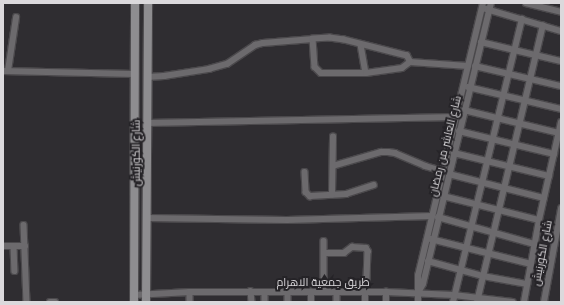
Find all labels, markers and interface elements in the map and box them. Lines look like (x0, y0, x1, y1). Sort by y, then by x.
street label: شارع العاشر من رمضان (426, 94, 464, 198)
street label: شارع الكورنيش (129, 120, 143, 186)
street label: شارع الكورنيش (529, 219, 555, 287)
street label: طريق جمعية الاهرام (276, 275, 370, 289)

